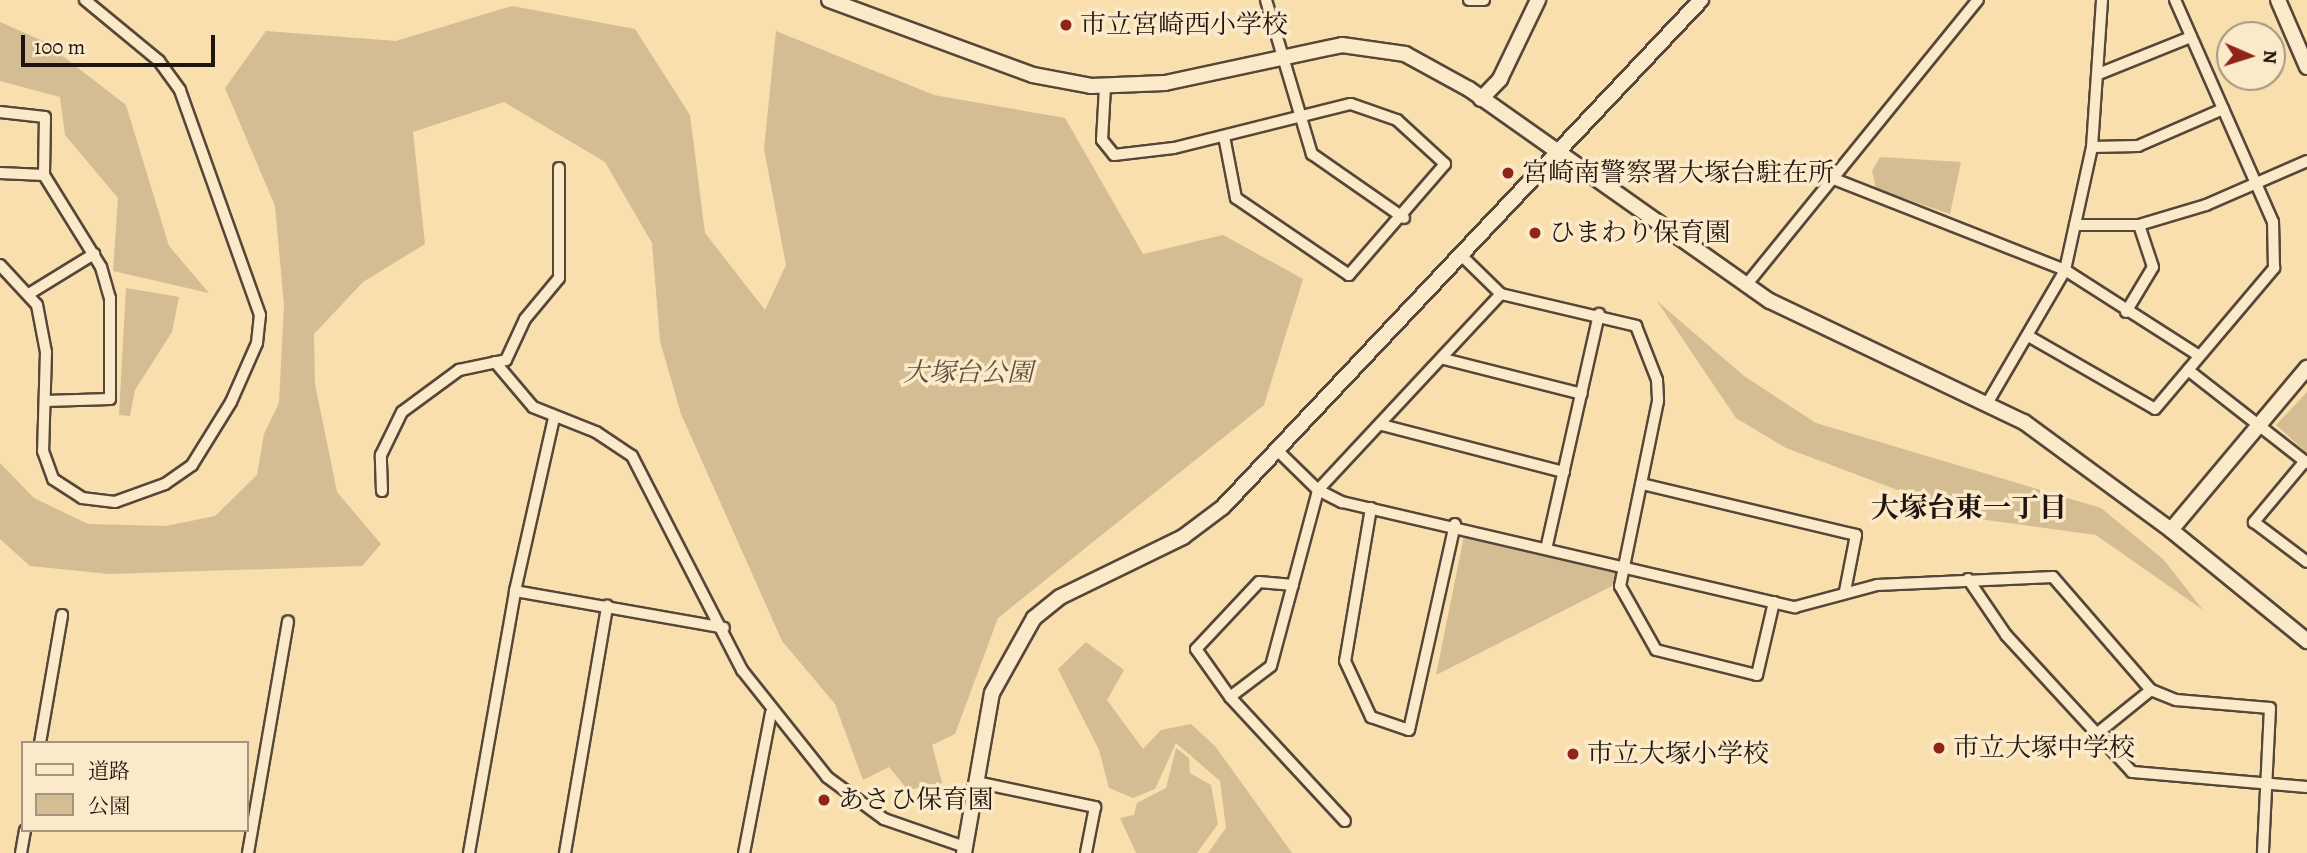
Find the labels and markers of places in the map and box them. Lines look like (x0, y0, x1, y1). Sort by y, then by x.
place label: 市立宮崎西小学校 (1080, 9, 1288, 41)
marker: 市立宮崎西小学校 (1058, 17, 1074, 33)
place label: 宮崎南警察署大塚台駐在所 (1522, 157, 1834, 189)
marker: 宮崎南警察署大塚台駐在所 (1500, 165, 1516, 181)
place label: ひまわり保育園 (1549, 217, 1731, 249)
marker: ひまわり保育園 (1527, 225, 1543, 241)
place label: 市立大塚中学校 (1953, 732, 2135, 764)
place label: 市立大塚小学校 (1587, 738, 1769, 770)
marker: 市立大塚中学校 (1931, 740, 1947, 756)
marker: 市立大塚小学校 (1565, 746, 1581, 762)
place label: あさひ保育園 (838, 784, 994, 816)
marker: あさひ保育園 (816, 792, 832, 808)

